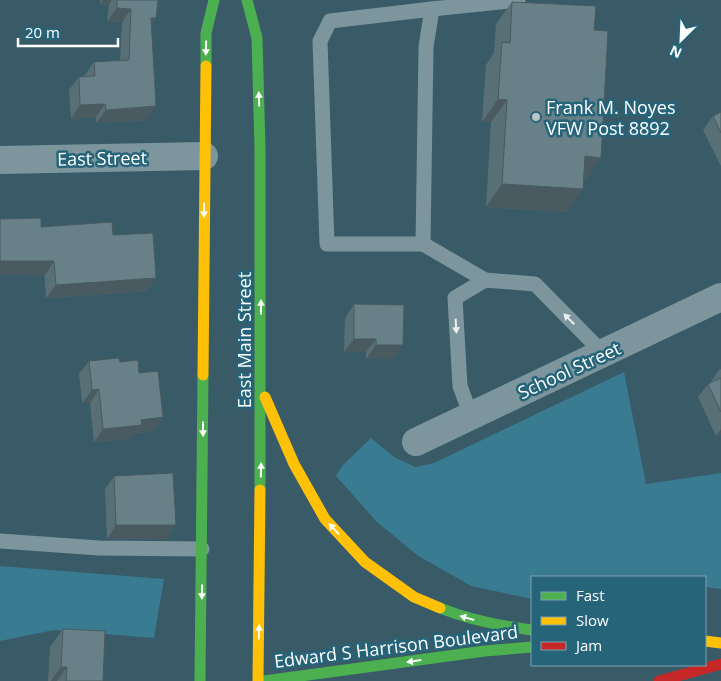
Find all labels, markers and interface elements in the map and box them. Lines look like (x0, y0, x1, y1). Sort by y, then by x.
scale bar (18, 15, 118, 47)
north arrow (656, 15, 706, 65)
text: 20 m (25, 22, 60, 42)
one-way arrow (202, 40, 210, 56)
text: N (666, 41, 685, 63)
one-way arrow (255, 91, 263, 107)
place label: Frank M. Noyes VFW Post 8892 (546, 95, 676, 140)
marker: Frank M. Noyes VFW Post 8892 (530, 111, 542, 123)
street label: East Street (57, 145, 147, 171)
one-way arrow (200, 203, 208, 219)
street label: East Main Street (232, 272, 256, 408)
one-way arrow (257, 299, 265, 315)
one-way arrow (563, 313, 575, 325)
one-way arrow (453, 319, 461, 335)
street label: School Street (514, 336, 624, 404)
one-way arrow (199, 422, 207, 438)
one-way arrow (257, 462, 265, 478)
one-way arrow (328, 524, 340, 536)
legend (531, 576, 706, 666)
one-way arrow (197, 584, 205, 600)
text: Fast (576, 585, 605, 605)
text: Slow (576, 610, 609, 630)
one-way arrow (460, 613, 475, 621)
street label: Edward S Harrison Boulevard (273, 619, 519, 673)
one-way arrow (255, 624, 263, 640)
text: Jam (574, 635, 602, 655)
one-way arrow (406, 657, 422, 665)

